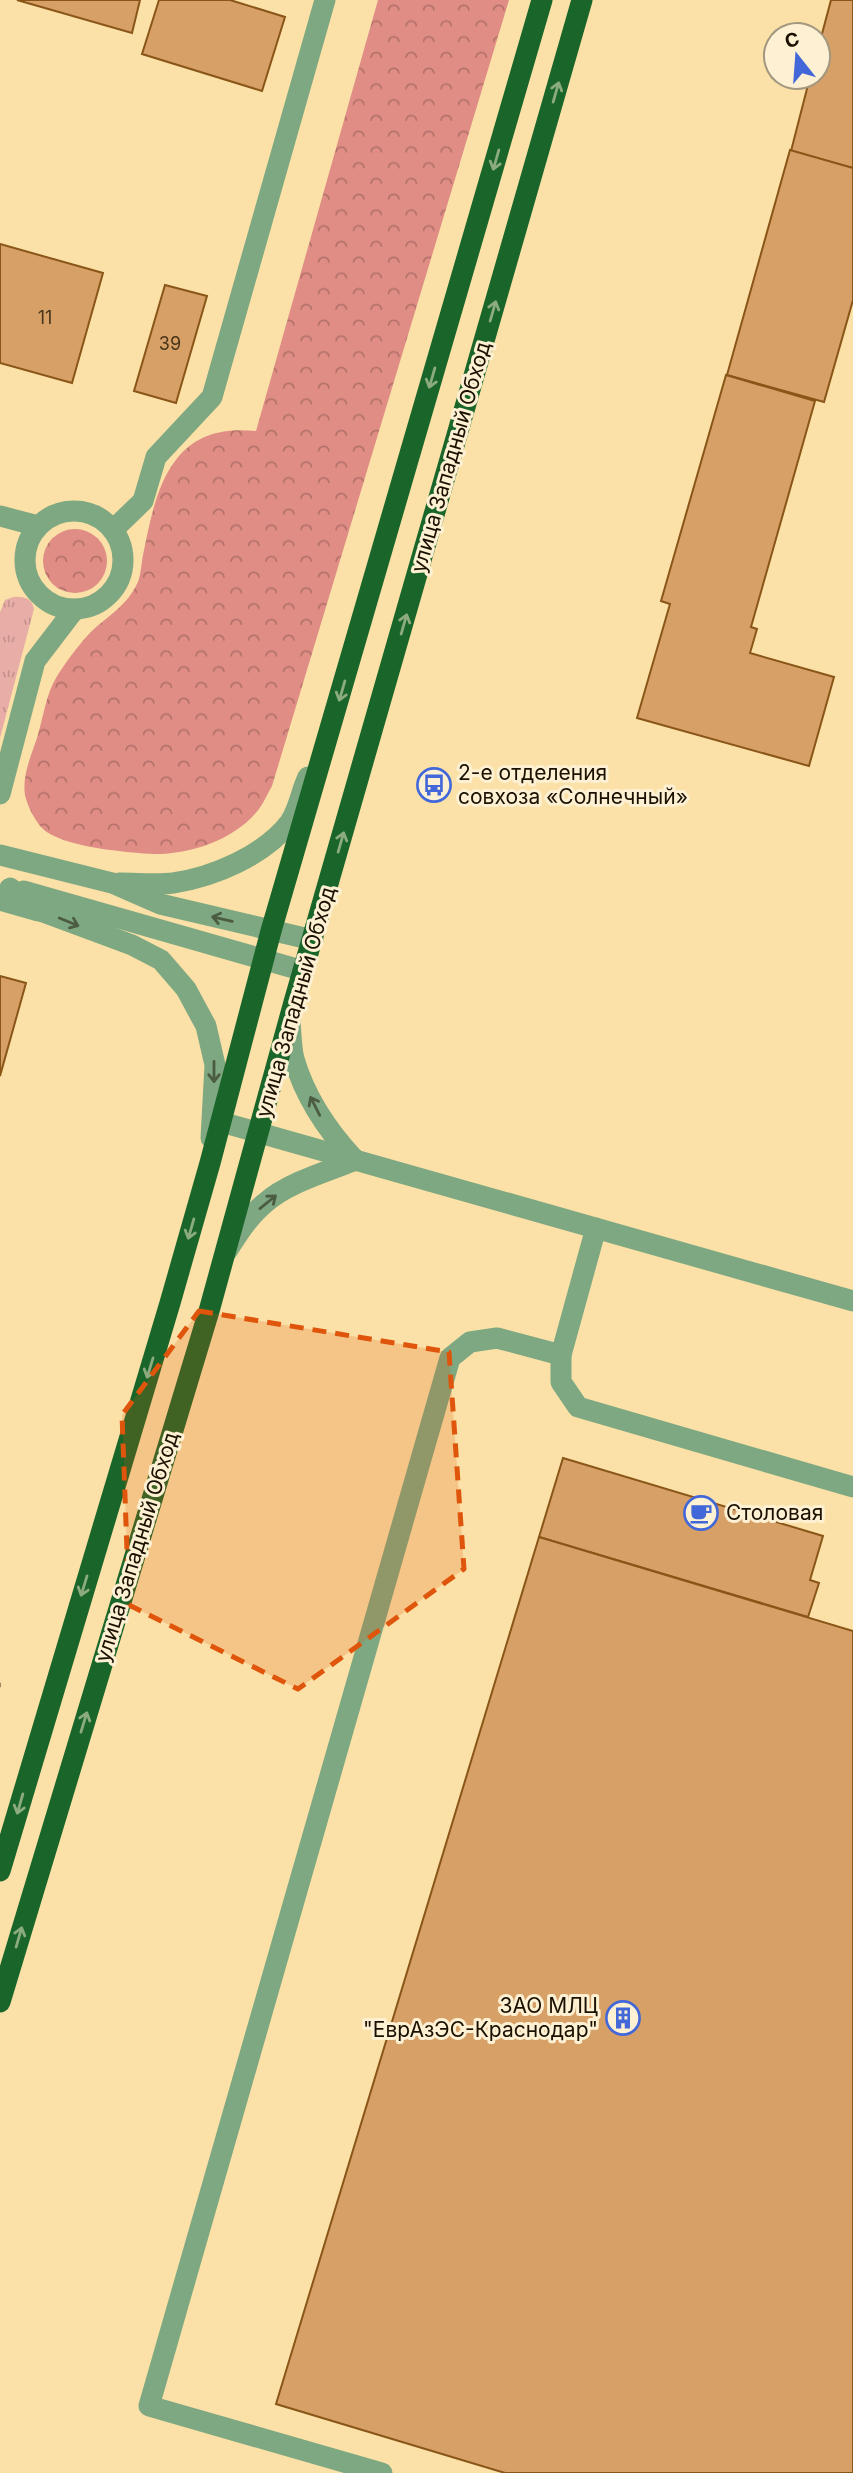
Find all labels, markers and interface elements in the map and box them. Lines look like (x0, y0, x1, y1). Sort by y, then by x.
north arrow (762, 21, 832, 91)
text: С (782, 27, 802, 53)
one-way arrow (550, 81, 563, 103)
one-way arrow (488, 148, 501, 170)
one-way arrow (488, 300, 501, 322)
house number: 11 (38, 307, 52, 328)
house number: 39 (159, 333, 181, 354)
street label: улица Западный Обход (406, 338, 495, 575)
one-way arrow (425, 367, 438, 389)
one-way arrow (398, 613, 411, 636)
one-way arrow (334, 680, 347, 702)
place label: 2-е отделения совхоза «Солнечный» (458, 760, 688, 809)
bus stop icon: 2-е отделения совхоза «Солнечный» (415, 766, 453, 804)
one-way arrow (335, 832, 348, 854)
street label: улица Западный Обход (251, 883, 340, 1120)
one-way arrow (211, 912, 234, 925)
one-way arrow (57, 917, 79, 930)
one-way arrow (207, 1060, 220, 1083)
one-way arrow (308, 1096, 322, 1117)
one-way arrow (258, 1194, 276, 1210)
one-way arrow (184, 1217, 197, 1239)
one-way arrow (142, 1357, 155, 1379)
street label: улица Западный Обход (90, 1429, 183, 1665)
cafe icon: Столовая (682, 1494, 720, 1532)
place label: Столовая (726, 1500, 823, 1525)
one-way arrow (77, 1575, 90, 1597)
one-way arrow (78, 1711, 91, 1733)
one-way arrow (12, 1793, 25, 1815)
one-way arrow (14, 1926, 27, 1948)
place label: ЗАО МЛЦ "ЕврАзЭС-Краснодар" (363, 1993, 598, 2042)
building icon: ЗАО МЛЦ "ЕврАзЭС-Краснодар" (604, 1999, 642, 2037)

